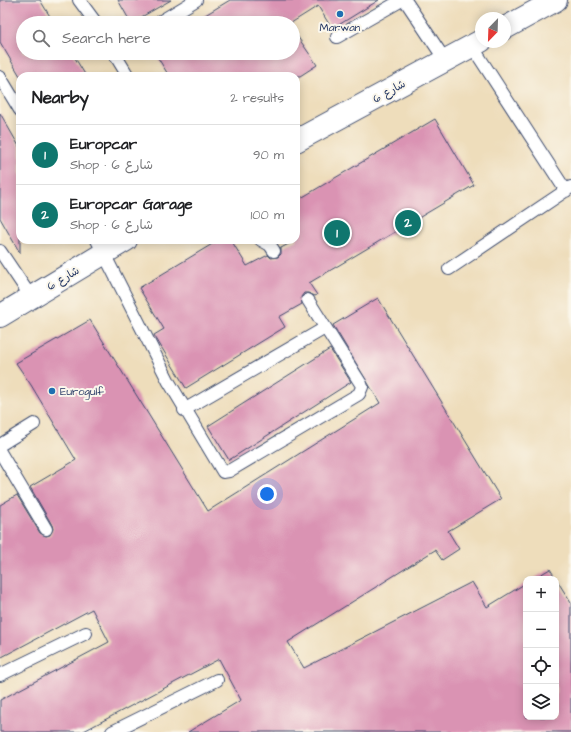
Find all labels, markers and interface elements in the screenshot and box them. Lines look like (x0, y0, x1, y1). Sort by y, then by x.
marker: Marwan (335, 9, 345, 19)
north arrow (475, 12, 511, 48)
search box (16, 16, 300, 60)
place label: Marwan (320, 20, 361, 35)
icon: search (30, 27, 52, 49)
text: Search here (62, 28, 151, 49)
street label: شارع 6 (370, 76, 409, 107)
text: Nearby (32, 86, 89, 110)
text: 2 results (230, 89, 284, 107)
text: Europcar (70, 134, 137, 155)
text: 1 (44, 146, 46, 164)
text: 90 m (253, 146, 284, 164)
text: Shop · شارع 6 (70, 156, 153, 174)
text: Europcar Garage (70, 194, 193, 215)
text: 2 (41, 206, 49, 224)
text: 100 m (251, 206, 284, 224)
pin: 2 (395, 208, 421, 238)
text: Shop · شارع 6 (70, 216, 153, 234)
pin: 1 (324, 218, 350, 248)
street label: شارع 6 (44, 263, 83, 295)
place label: Eurogulf (60, 384, 104, 400)
marker: Eurogulf (47, 386, 57, 396)
your location (257, 484, 277, 504)
map controls (523, 576, 559, 720)
button: + (523, 576, 559, 612)
button: − (523, 612, 559, 648)
button: locate (523, 648, 559, 684)
button: layers (523, 684, 559, 720)

